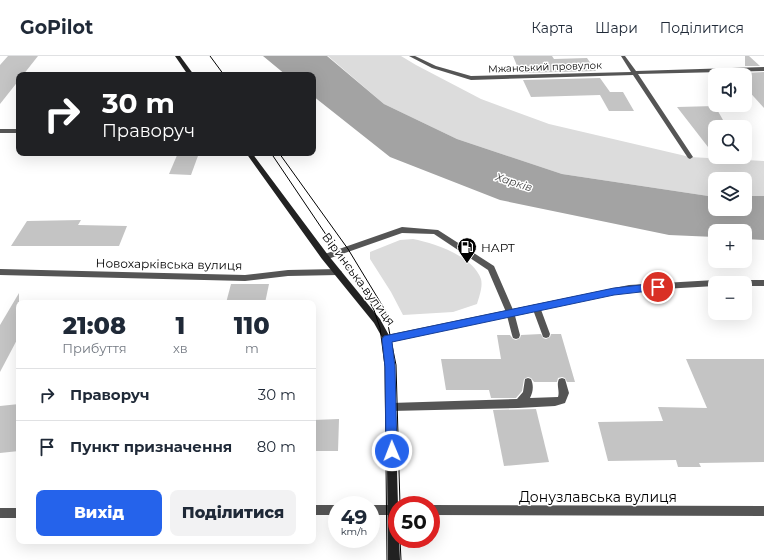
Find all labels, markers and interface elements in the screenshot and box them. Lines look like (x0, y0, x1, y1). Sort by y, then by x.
text: GoPilot (20, 16, 93, 39)
text: Карта (531, 19, 573, 37)
text: Шари (595, 19, 638, 37)
text: Поділитися (660, 19, 744, 37)
street label: Мжанський провулок (488, 59, 602, 75)
map controls (708, 68, 752, 320)
button: sound (708, 68, 752, 112)
text: 30 m (102, 86, 175, 120)
icon: right (36, 88, 88, 140)
text: Праворуч (102, 120, 195, 142)
button: search (708, 120, 752, 164)
water label: Харків (493, 169, 535, 195)
button: layers (708, 172, 752, 216)
button: + (708, 224, 752, 268)
street label: Віринська вулиця (319, 230, 399, 328)
fuel station icon: НАРТ (456, 236, 478, 264)
place label: НАРТ (481, 240, 515, 255)
street label: Новохарківська вулиця (96, 255, 242, 273)
pin (641, 270, 675, 304)
icon: arrive (647, 276, 669, 298)
button: − (708, 276, 752, 320)
text: 21:08 (63, 311, 126, 340)
text: 1 (175, 311, 185, 340)
text: 110 (234, 311, 270, 340)
text: Прибуття (62, 340, 127, 356)
text: хв (173, 340, 188, 356)
text: m (245, 340, 259, 356)
icon: right (36, 384, 58, 406)
text: Праворуч (70, 385, 150, 404)
text: 30 m (258, 385, 296, 404)
position arrow (371, 430, 413, 472)
icon: arrive (36, 436, 58, 458)
text: Пункт призначення (70, 437, 232, 456)
text: 80 m (257, 437, 296, 456)
street label: Донузлавська вулиця (519, 488, 677, 506)
button: Вихід (36, 490, 162, 536)
button: Поділитися (170, 490, 296, 536)
speed limit sign: 50 (388, 496, 440, 548)
text: 49 (341, 505, 367, 529)
text: km/h (341, 525, 367, 538)

